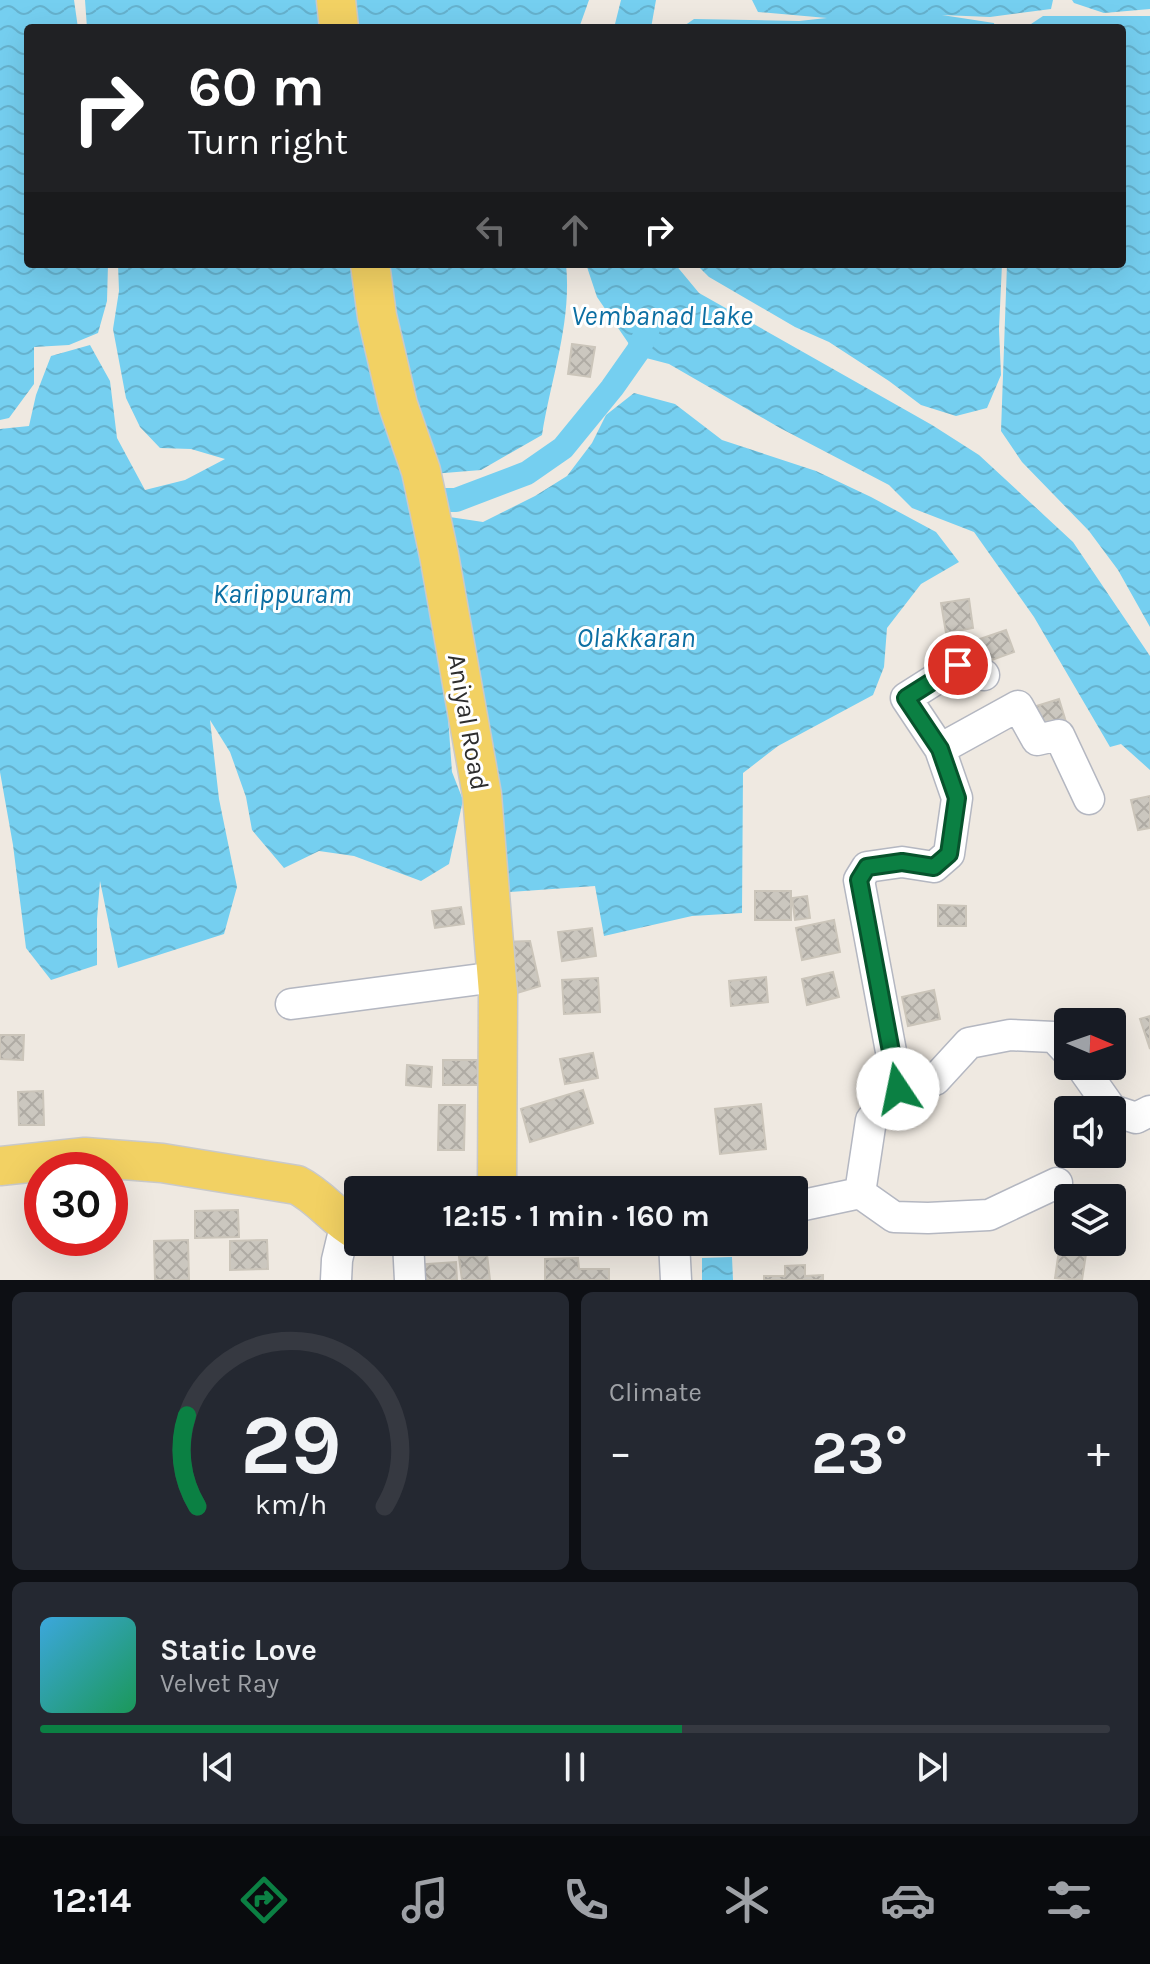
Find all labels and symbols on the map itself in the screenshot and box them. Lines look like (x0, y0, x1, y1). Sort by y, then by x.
water label: Vembanad Lake (571, 299, 753, 332)
water label: Karippuram (212, 577, 352, 610)
water label: Olakkaran (577, 621, 695, 654)
pin (924, 631, 992, 699)
street label: Aniyal Road (441, 651, 495, 793)
north arrow (1054, 1008, 1126, 1080)
position arrow (856, 1047, 940, 1131)
speed limit sign: 30 (24, 1152, 128, 1256)

